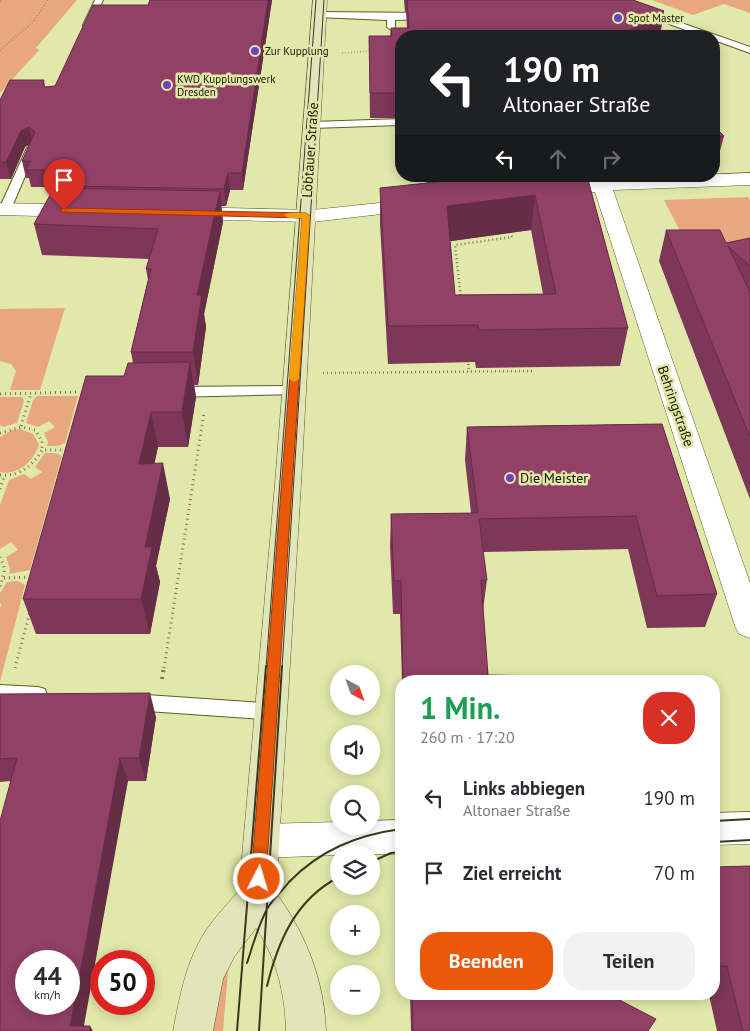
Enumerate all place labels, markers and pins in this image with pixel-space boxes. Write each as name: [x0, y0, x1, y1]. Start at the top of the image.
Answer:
place label: Spot Master: [628, 11, 684, 25]
marker: Spot Master: [612, 12, 624, 24]
place label: Zur Kupplung: [265, 44, 329, 58]
marker: Zur Kupplung: [249, 45, 261, 57]
place label: KWD Kupplungswerk Dresden: [177, 72, 276, 99]
marker: KWD Kupplungswerk Dresden: [161, 79, 173, 91]
pin: [43, 159, 85, 210]
place label: Die Meister: [520, 469, 588, 487]
marker: Die Meister: [504, 472, 516, 484]

